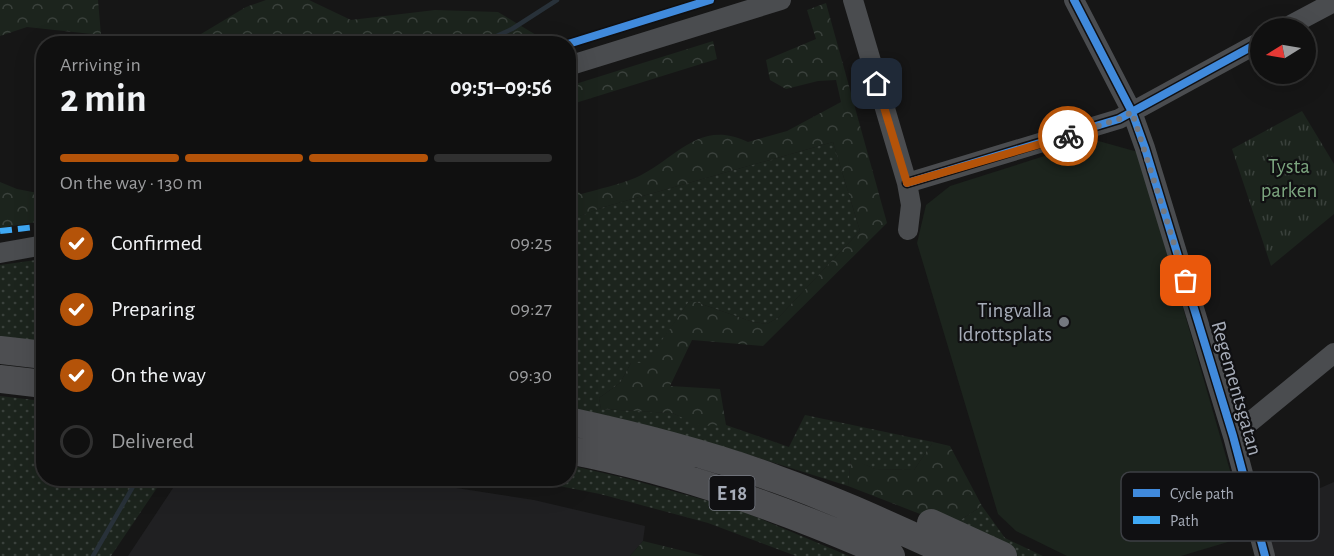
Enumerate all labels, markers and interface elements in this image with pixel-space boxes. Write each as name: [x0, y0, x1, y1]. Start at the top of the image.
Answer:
north arrow: [1250, 18, 1316, 84]
map controls: [1250, 18, 1316, 84]
text: Arriving in: [60, 55, 141, 75]
pin: [851, 58, 902, 109]
icon: home: [860, 67, 893, 100]
text: 09:51–09:56: [450, 76, 552, 98]
text: 2 min: [60, 80, 147, 119]
courier: [1038, 106, 1098, 166]
icon: bike: [1052, 120, 1085, 153]
park label: Tysta parken: [1261, 156, 1317, 201]
text: On the way · 130 m: [60, 173, 202, 193]
icon: check: [60, 227, 93, 260]
text: Confirmed: [111, 232, 202, 254]
text: 09:25: [510, 233, 552, 253]
pin: [1160, 255, 1211, 306]
icon: bag: [1169, 264, 1202, 297]
icon: check: [60, 293, 93, 326]
text: Preparing: [111, 298, 195, 320]
text: 09:27: [510, 299, 552, 319]
place label: Tingvalla Idrottsplats: [958, 300, 1052, 345]
marker: Tingvalla Idrottsplats: [1057, 315, 1071, 329]
street label: Regementsgatan: [1207, 319, 1266, 458]
icon: check: [60, 359, 93, 392]
text: On the way: [111, 364, 206, 386]
text: 09:30: [509, 365, 552, 385]
text: Delivered: [111, 430, 194, 452]
legend: [1121, 472, 1319, 541]
road number: E 18: [710, 476, 754, 510]
text: Cycle path: [1170, 486, 1234, 503]
text: Path: [1170, 513, 1199, 529]

